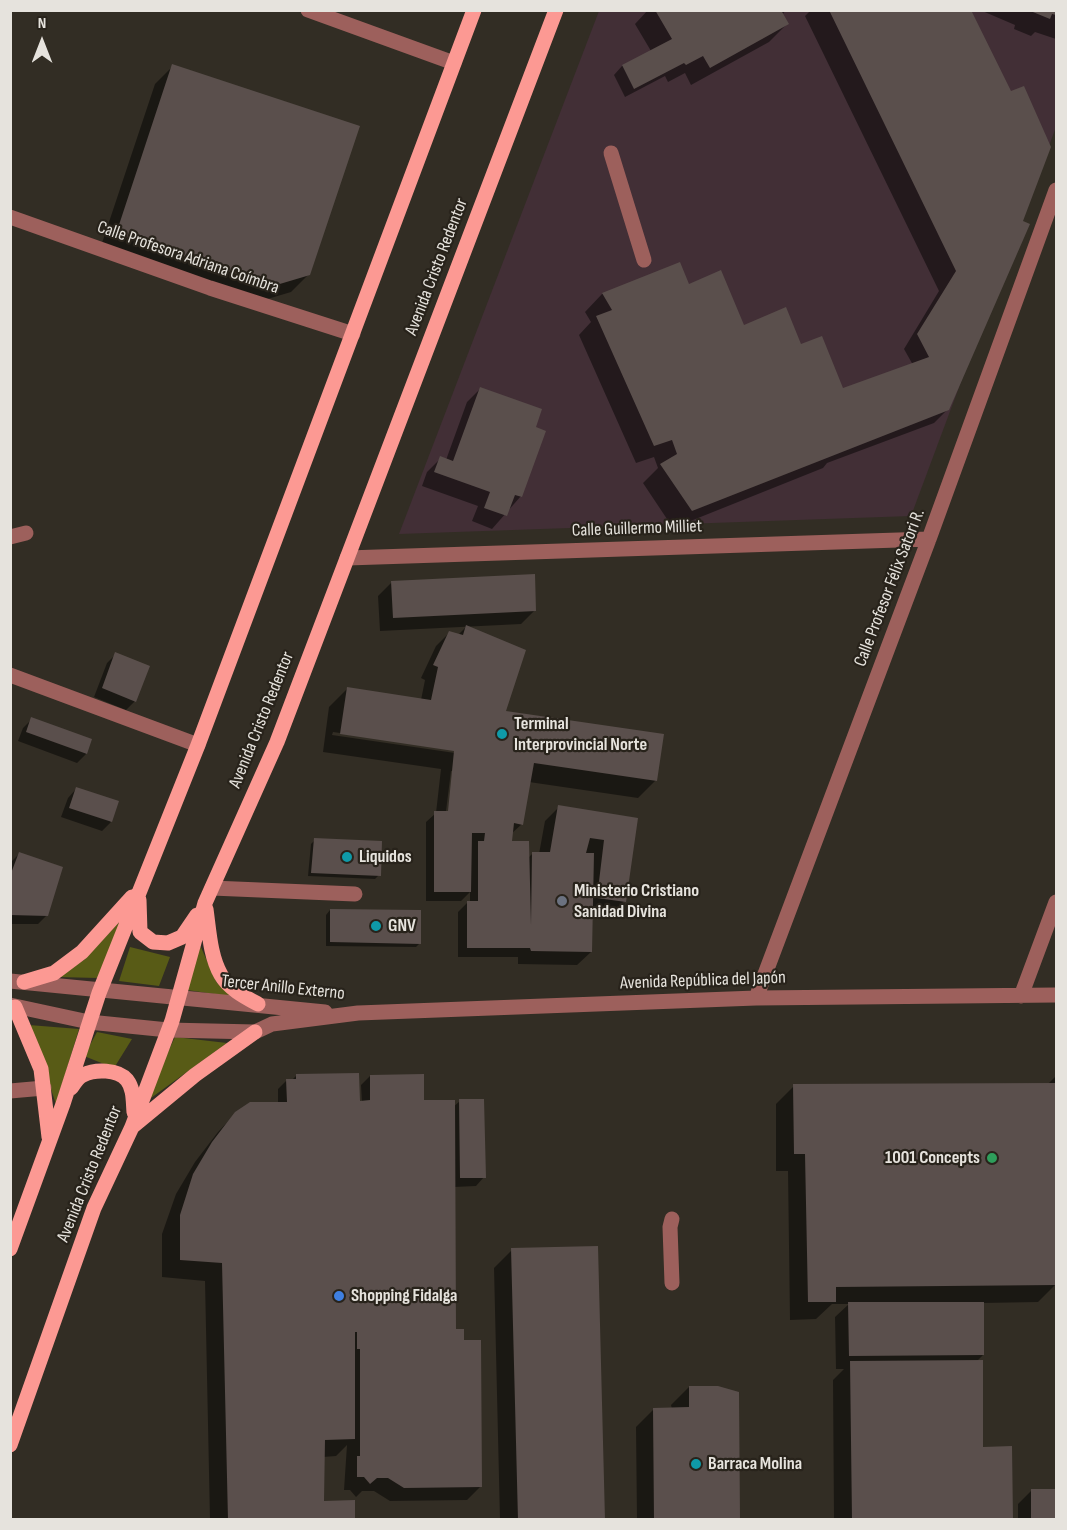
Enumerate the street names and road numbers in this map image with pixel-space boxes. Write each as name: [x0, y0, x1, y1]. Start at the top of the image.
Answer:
street label: Avenida Cristo Redentor: [401, 195, 473, 339]
street label: Calle Profesora Adriana Coímbra: [94, 217, 282, 299]
street label: Calle Profesor Félix Satori R.: [850, 506, 930, 670]
street label: Calle Guillermo Milliet: [572, 516, 702, 542]
street label: Avenida Cristo Redentor: [225, 649, 299, 791]
street label: Avenida República del Japón: [620, 967, 786, 995]
street label: Tercer Anillo Externo: [220, 971, 346, 1005]
street label: Avenida Cristo Redentor: [53, 1103, 127, 1245]

